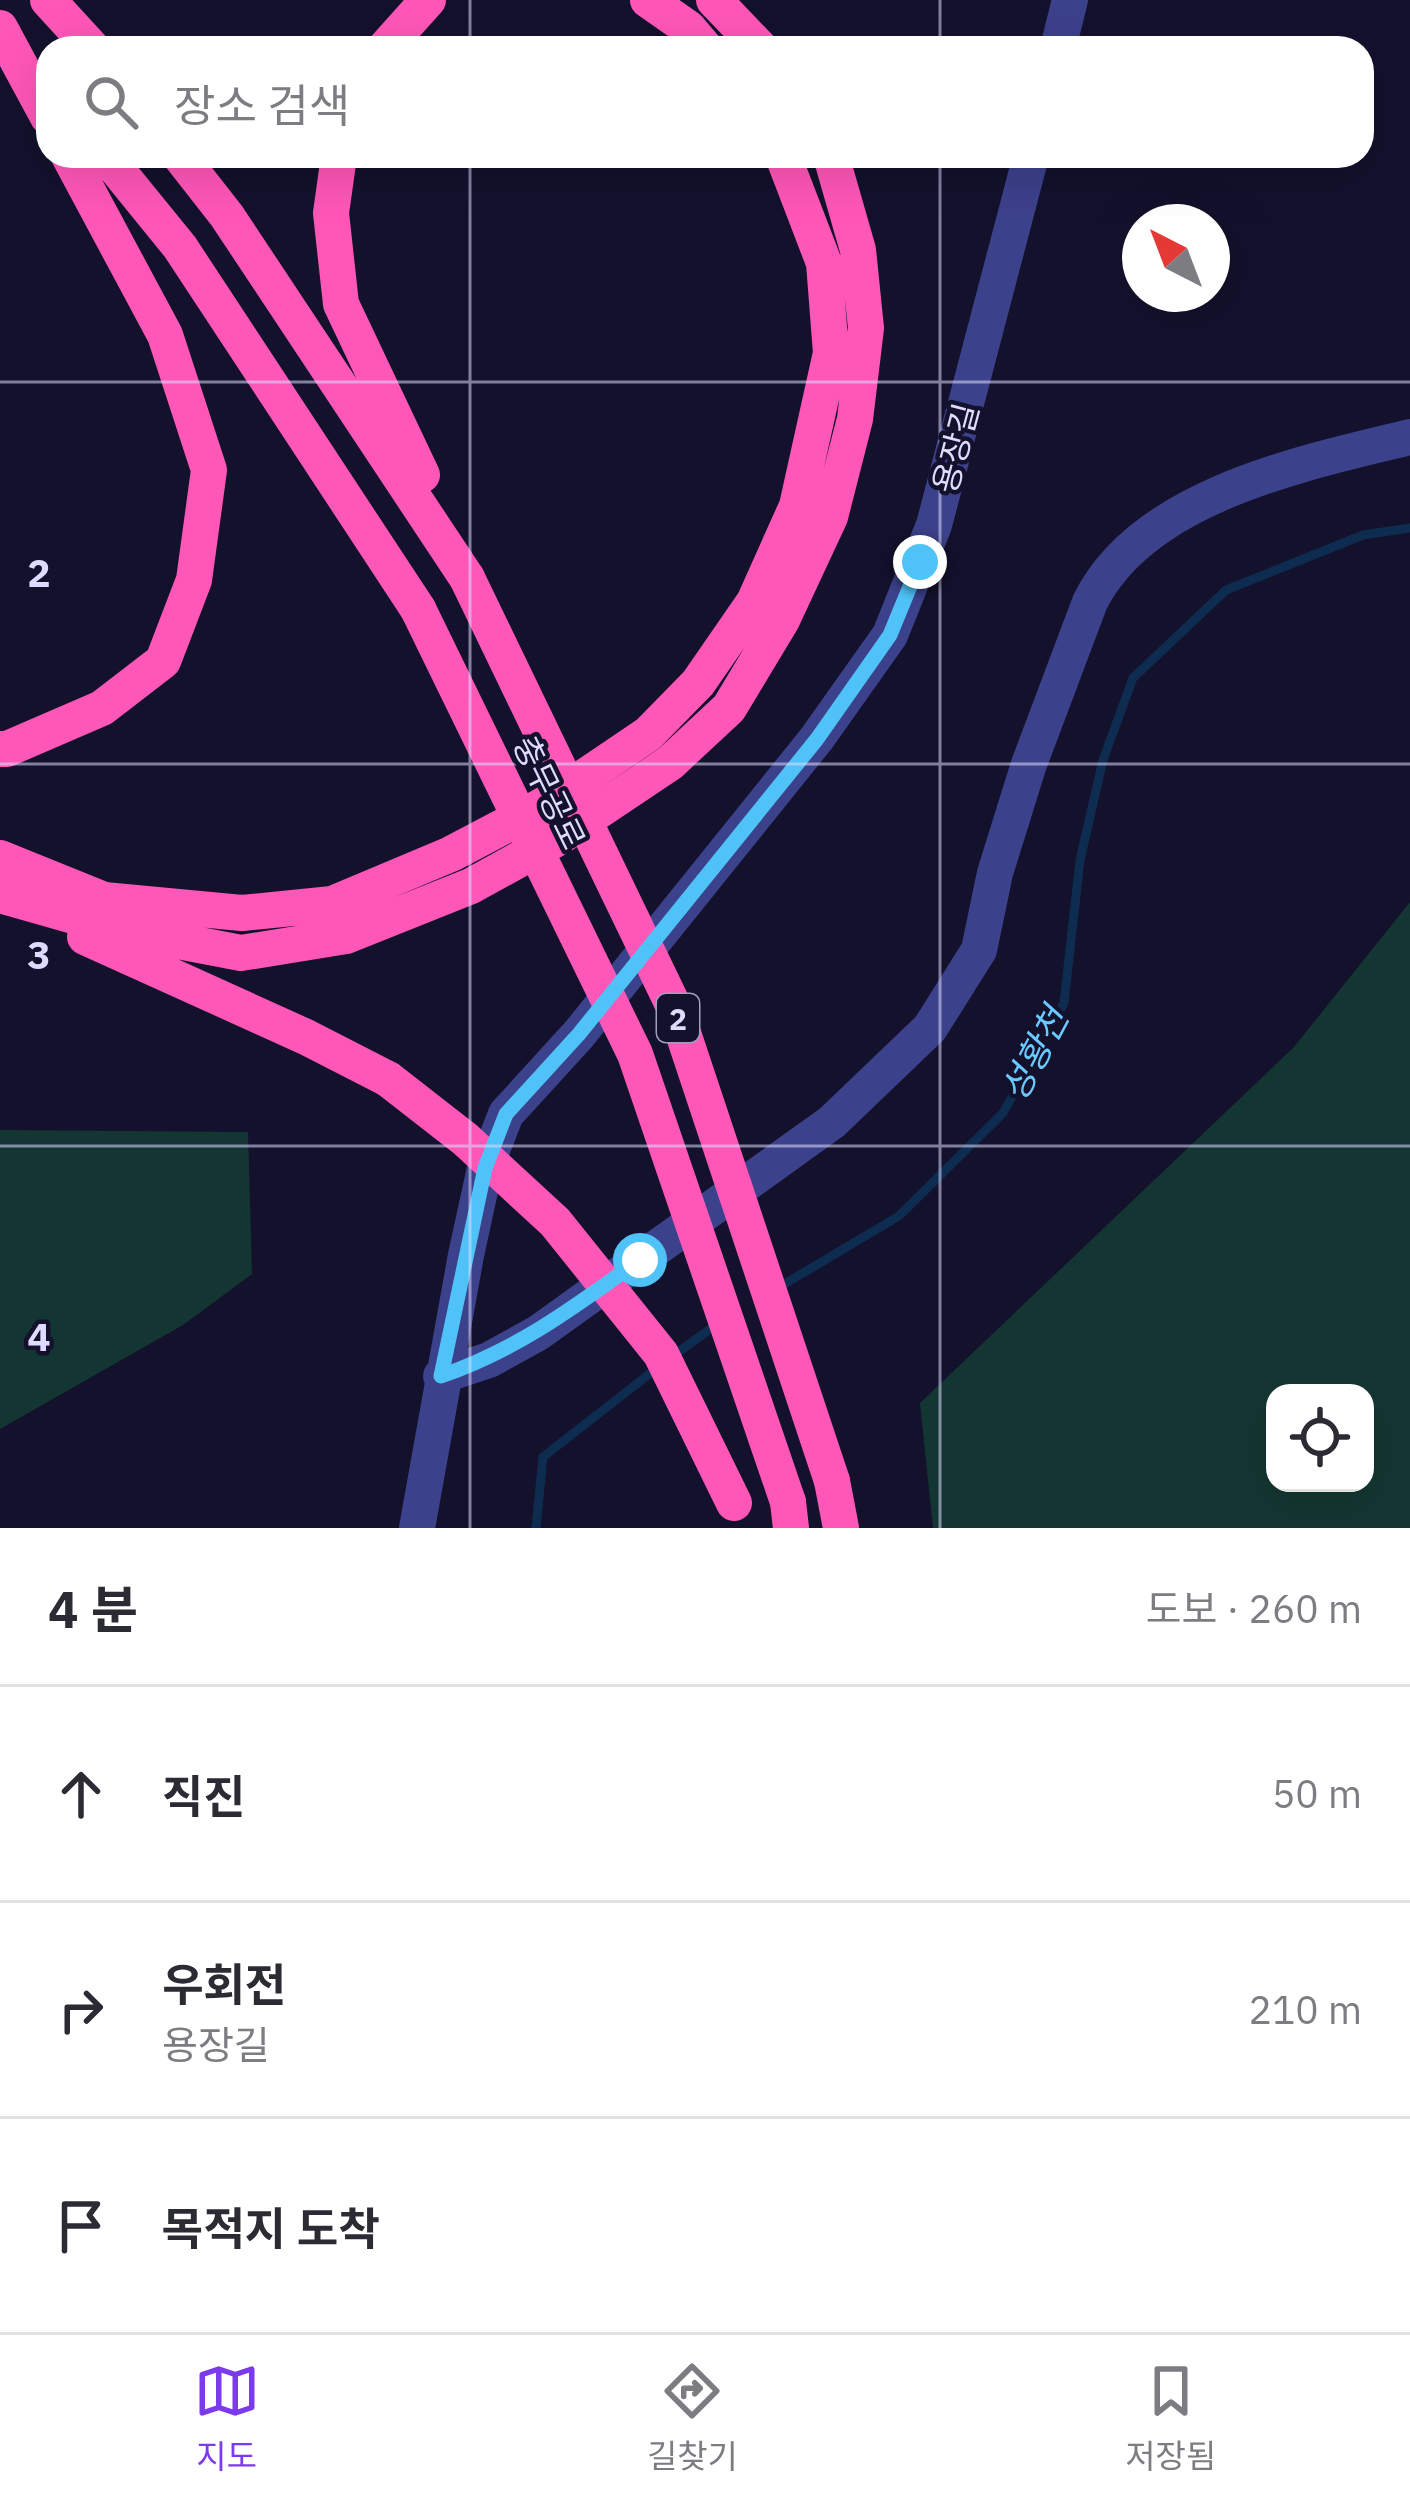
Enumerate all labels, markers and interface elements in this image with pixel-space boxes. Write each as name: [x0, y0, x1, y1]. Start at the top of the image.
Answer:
search box: [36, 36, 1374, 168]
icon: search: [78, 69, 144, 135]
text: 장소 검색: [174, 76, 350, 134]
north arrow: [1122, 204, 1230, 312]
street label: 용장길: [922, 398, 988, 498]
route end: [893, 535, 947, 589]
text: 2: [27, 547, 51, 598]
street label: 충무공로: [504, 728, 596, 856]
text: 3: [27, 929, 51, 980]
road number: 2: [657, 994, 699, 1042]
water label: 성황천: [990, 996, 1080, 1109]
route start: [613, 1233, 667, 1287]
text: 4: [27, 1311, 51, 1362]
map controls: [1266, 1384, 1374, 1492]
button: locate: [1266, 1384, 1374, 1492]
text: 4 분: [48, 1576, 138, 1642]
text: 도보 · 260 m: [1146, 1583, 1362, 1634]
icon: ahead: [48, 1761, 114, 1827]
text: 직진: [162, 1767, 245, 1825]
text: 50 m: [1272, 1768, 1362, 1819]
text: 우회전: [162, 1955, 286, 2013]
icon: right: [48, 1977, 114, 2043]
text: 210 m: [1249, 1984, 1362, 2035]
text: 용장길: [162, 2019, 270, 2070]
icon: arrive: [48, 2193, 114, 2259]
text: 목적지 도착: [162, 2199, 380, 2257]
tab: 지도: [194, 2358, 260, 2478]
tab: 길찾기: [647, 2358, 738, 2478]
tab: 저장됨: [1125, 2358, 1216, 2478]

